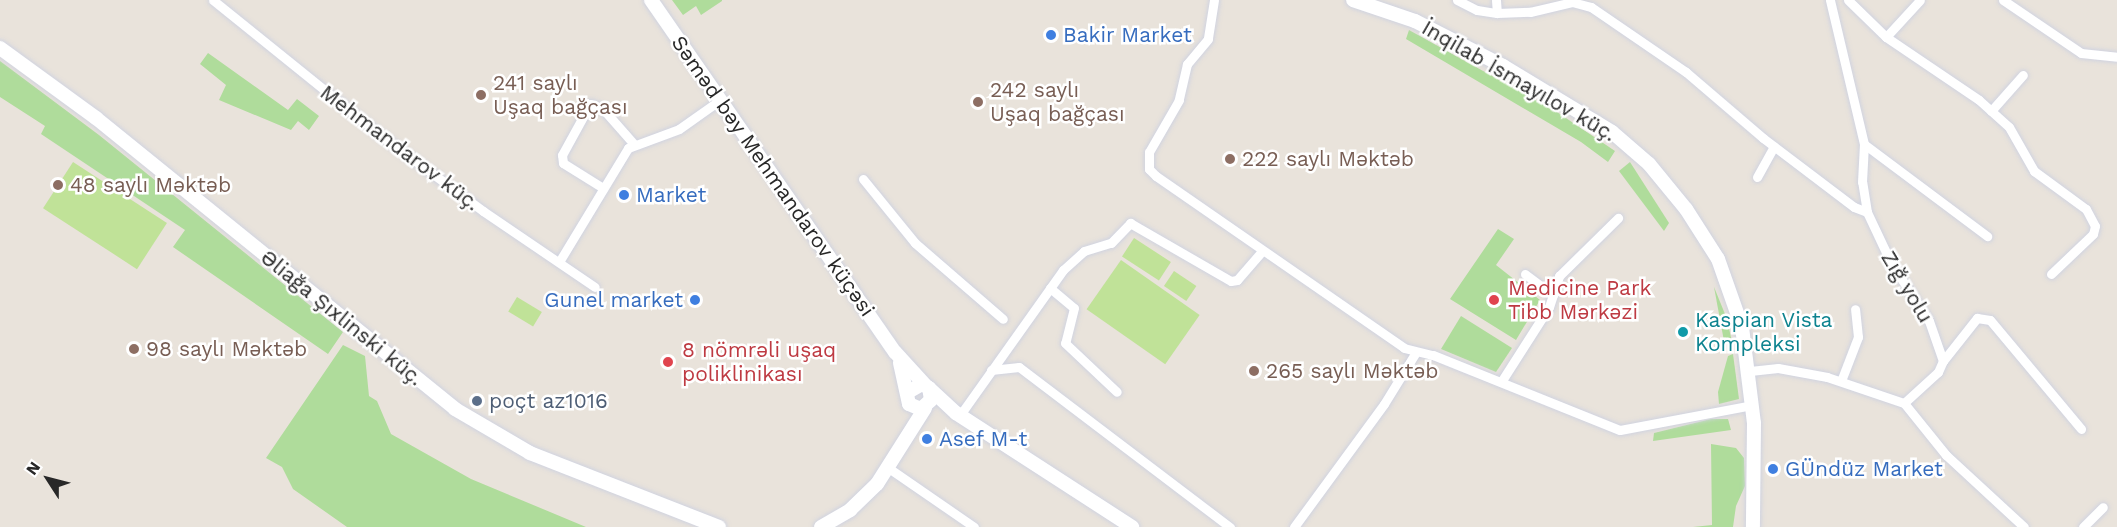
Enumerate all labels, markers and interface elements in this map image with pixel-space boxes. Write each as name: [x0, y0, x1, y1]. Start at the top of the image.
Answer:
street label: İnqilab İsmayılov küç.: [1417, 15, 1621, 147]
place label: Bakir Market: [1063, 22, 1192, 48]
marker: Bakir Market: [1044, 28, 1058, 42]
street label: Səməd bəy Mehmandarov küçəsi: [666, 30, 880, 322]
place label: 241 saylı Uşaq bağçası: [493, 70, 627, 120]
place label: 242 saylı Uşaq bağçası: [990, 77, 1124, 127]
street label: Mehmandarov küç.: [315, 80, 485, 216]
marker: 241 saylı Uşaq bağçası: [474, 88, 488, 102]
marker: 242 saylı Uşaq bağçası: [971, 95, 985, 109]
place label: 222 saylı Məktəb: [1242, 146, 1414, 172]
marker: 222 saylı Məktəb: [1223, 152, 1237, 166]
place label: 48 saylı Məktəb: [70, 172, 231, 198]
marker: 48 saylı Məktəb: [51, 178, 65, 192]
place label: Market: [636, 182, 706, 208]
marker: Market: [617, 188, 631, 202]
street label: Əliağa Şıxlinski küç.: [256, 245, 428, 391]
street label: Zığ yolu: [1876, 246, 1938, 328]
place label: Medicine Park Tibb Mərkəzi: [1508, 275, 1651, 325]
place label: Gunel market: [544, 287, 683, 313]
marker: Medicine Park Tibb Mərkəzi: [1485, 291, 1503, 309]
marker: Gunel market: [688, 293, 702, 307]
place label: Kaspian Vista Kompleksi: [1695, 307, 1833, 357]
marker: Kaspian Vista Kompleksi: [1676, 325, 1690, 339]
place label: 98 saylı Məktəb: [146, 336, 307, 362]
place label: 8 nömrəli uşaq poliklinikası: [682, 337, 836, 387]
marker: 98 saylı Məktəb: [127, 342, 141, 356]
marker: 8 nömrəli uşaq poliklinikası: [659, 353, 677, 371]
place label: 265 saylı Məktəb: [1266, 358, 1439, 384]
marker: 265 saylı Məktəb: [1247, 364, 1261, 378]
place label: poçt az1016: [489, 388, 608, 414]
marker: poçt az1016: [470, 394, 484, 408]
place label: Asef M-t: [939, 426, 1028, 452]
marker: Asef M-t: [920, 432, 934, 446]
north arrow: [18, 449, 78, 509]
place label: GÜndüz Market: [1785, 456, 1943, 482]
text: N: [22, 458, 44, 479]
marker: GÜndüz Market: [1766, 462, 1780, 476]

